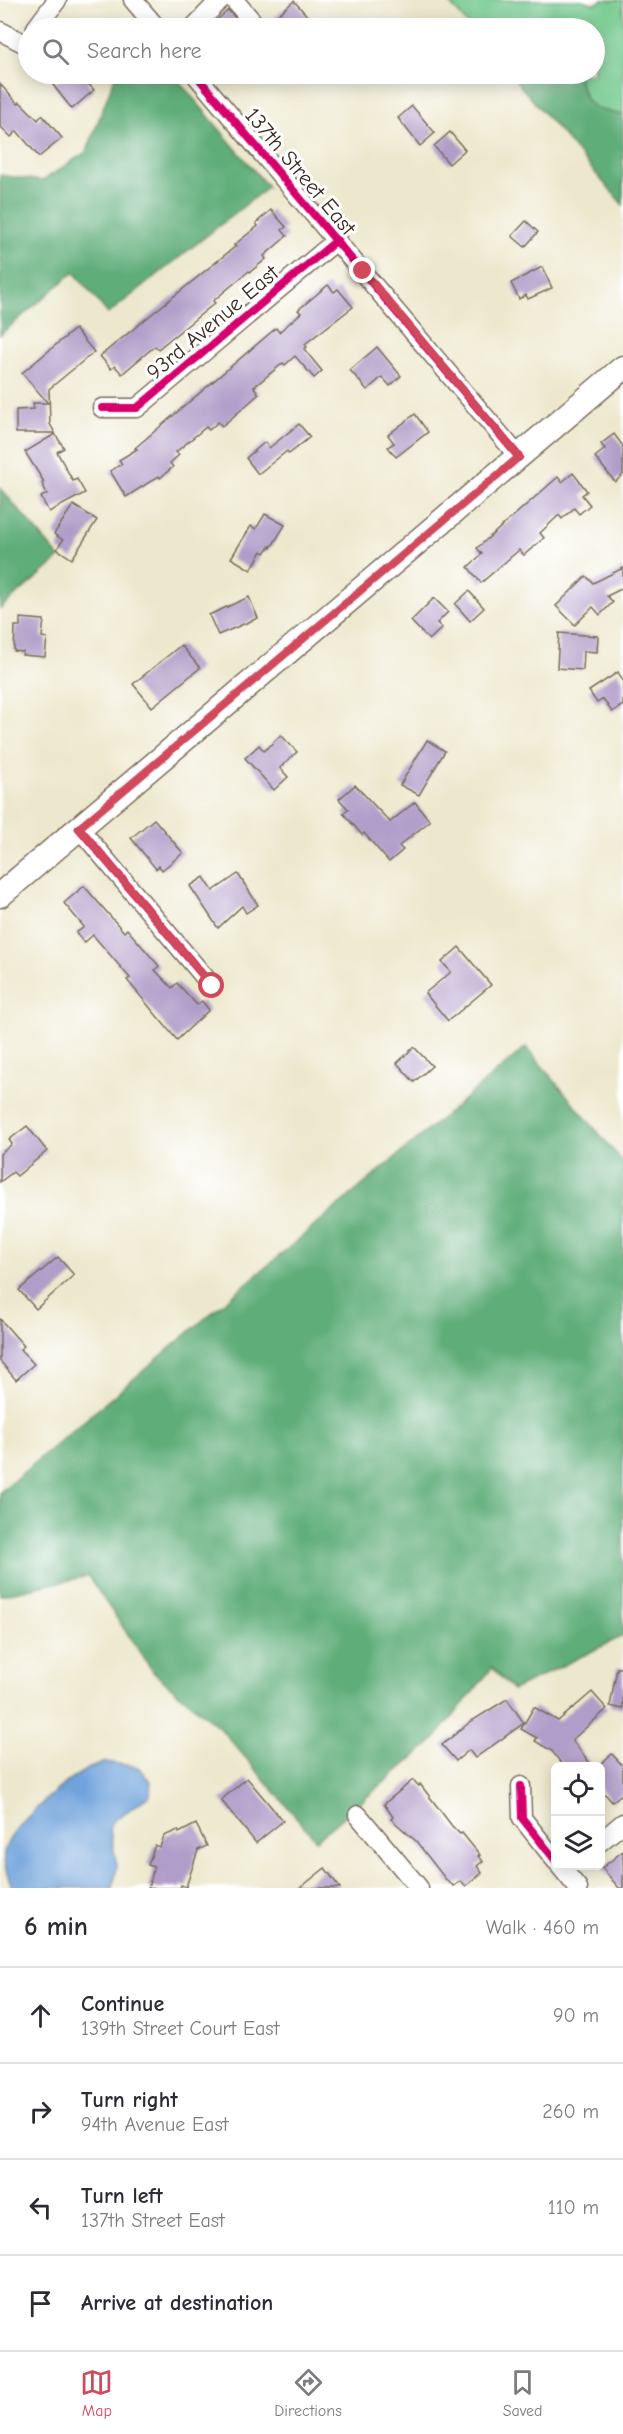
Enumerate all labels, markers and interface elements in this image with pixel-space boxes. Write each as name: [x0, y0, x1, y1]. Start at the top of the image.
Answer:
search box: [18, 18, 605, 84]
icon: search: [39, 35, 72, 68]
text: Search here: [87, 38, 202, 64]
street label: 137th Street East: [239, 103, 361, 241]
route end: [349, 257, 375, 283]
street label: 93rd Avenue East: [141, 260, 284, 386]
route start: [198, 972, 224, 998]
map controls: [551, 1762, 605, 1870]
button: locate: [551, 1762, 605, 1816]
button: layers: [551, 1816, 605, 1870]
text: 6 min: [24, 1912, 88, 1942]
text: Walk · 460 m: [486, 1916, 599, 1939]
text: Continue: [81, 1991, 164, 2017]
icon: ahead: [24, 1999, 57, 2032]
text: 90 m: [553, 2004, 599, 2027]
text: 139th Street Court East: [81, 2017, 279, 2040]
text: Turn right: [81, 2087, 178, 2113]
icon: right: [24, 2095, 57, 2128]
text: 260 m: [542, 2100, 599, 2123]
text: 94th Avenue East: [81, 2113, 228, 2136]
text: Turn left: [81, 2183, 163, 2209]
icon: left: [24, 2191, 57, 2224]
text: 110 m: [548, 2196, 599, 2219]
text: 137th Street East: [81, 2209, 225, 2232]
icon: arrive: [24, 2287, 57, 2320]
text: Arrive at destination: [81, 2290, 273, 2316]
tab: Map: [80, 2366, 113, 2420]
tab: Directions: [274, 2366, 342, 2420]
tab: Saved: [503, 2366, 543, 2420]

